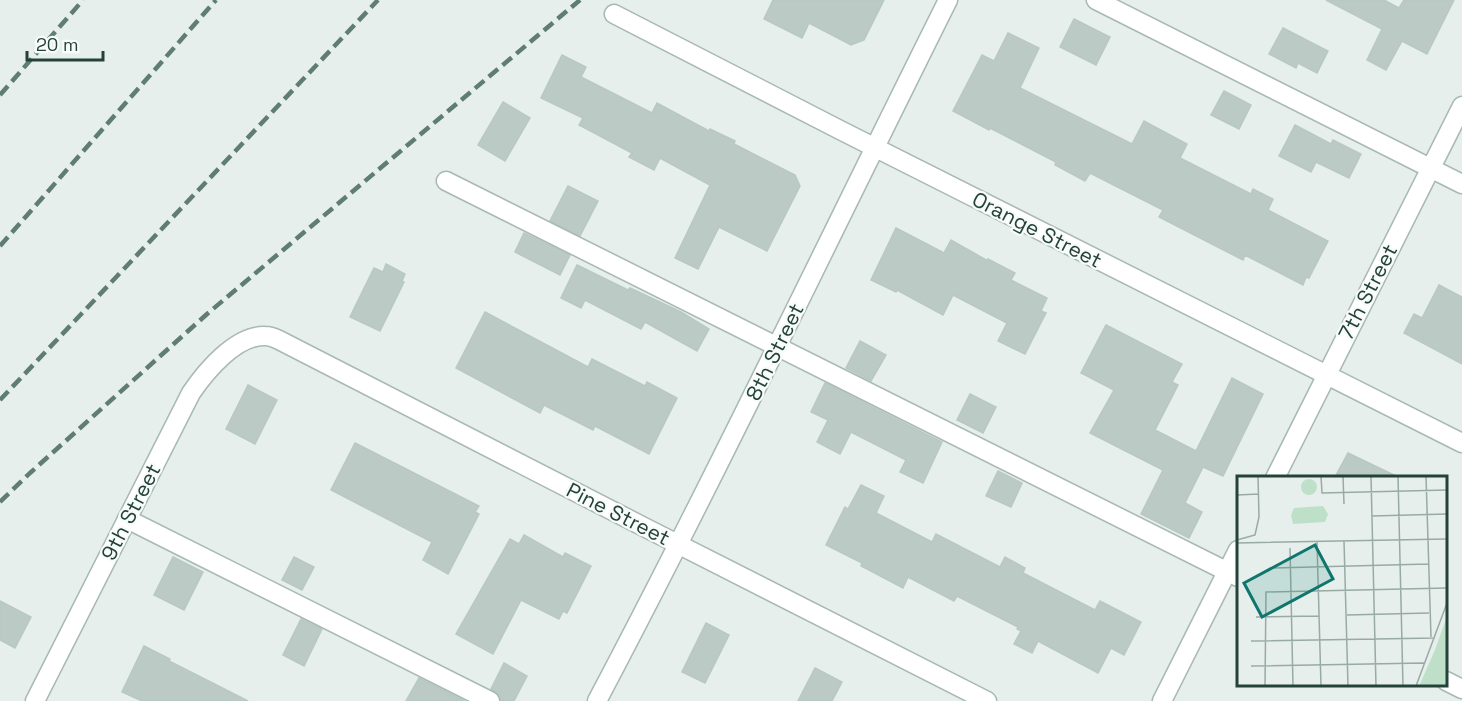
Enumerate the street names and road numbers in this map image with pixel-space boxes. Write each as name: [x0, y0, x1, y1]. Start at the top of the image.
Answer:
street label: Orange Street: [968, 185, 1107, 274]
street label: 7th Street: [1332, 239, 1403, 344]
street label: 8th Street: [739, 299, 810, 405]
street label: 9th Street: [95, 459, 166, 565]
street label: Pine Street: [562, 476, 675, 551]

